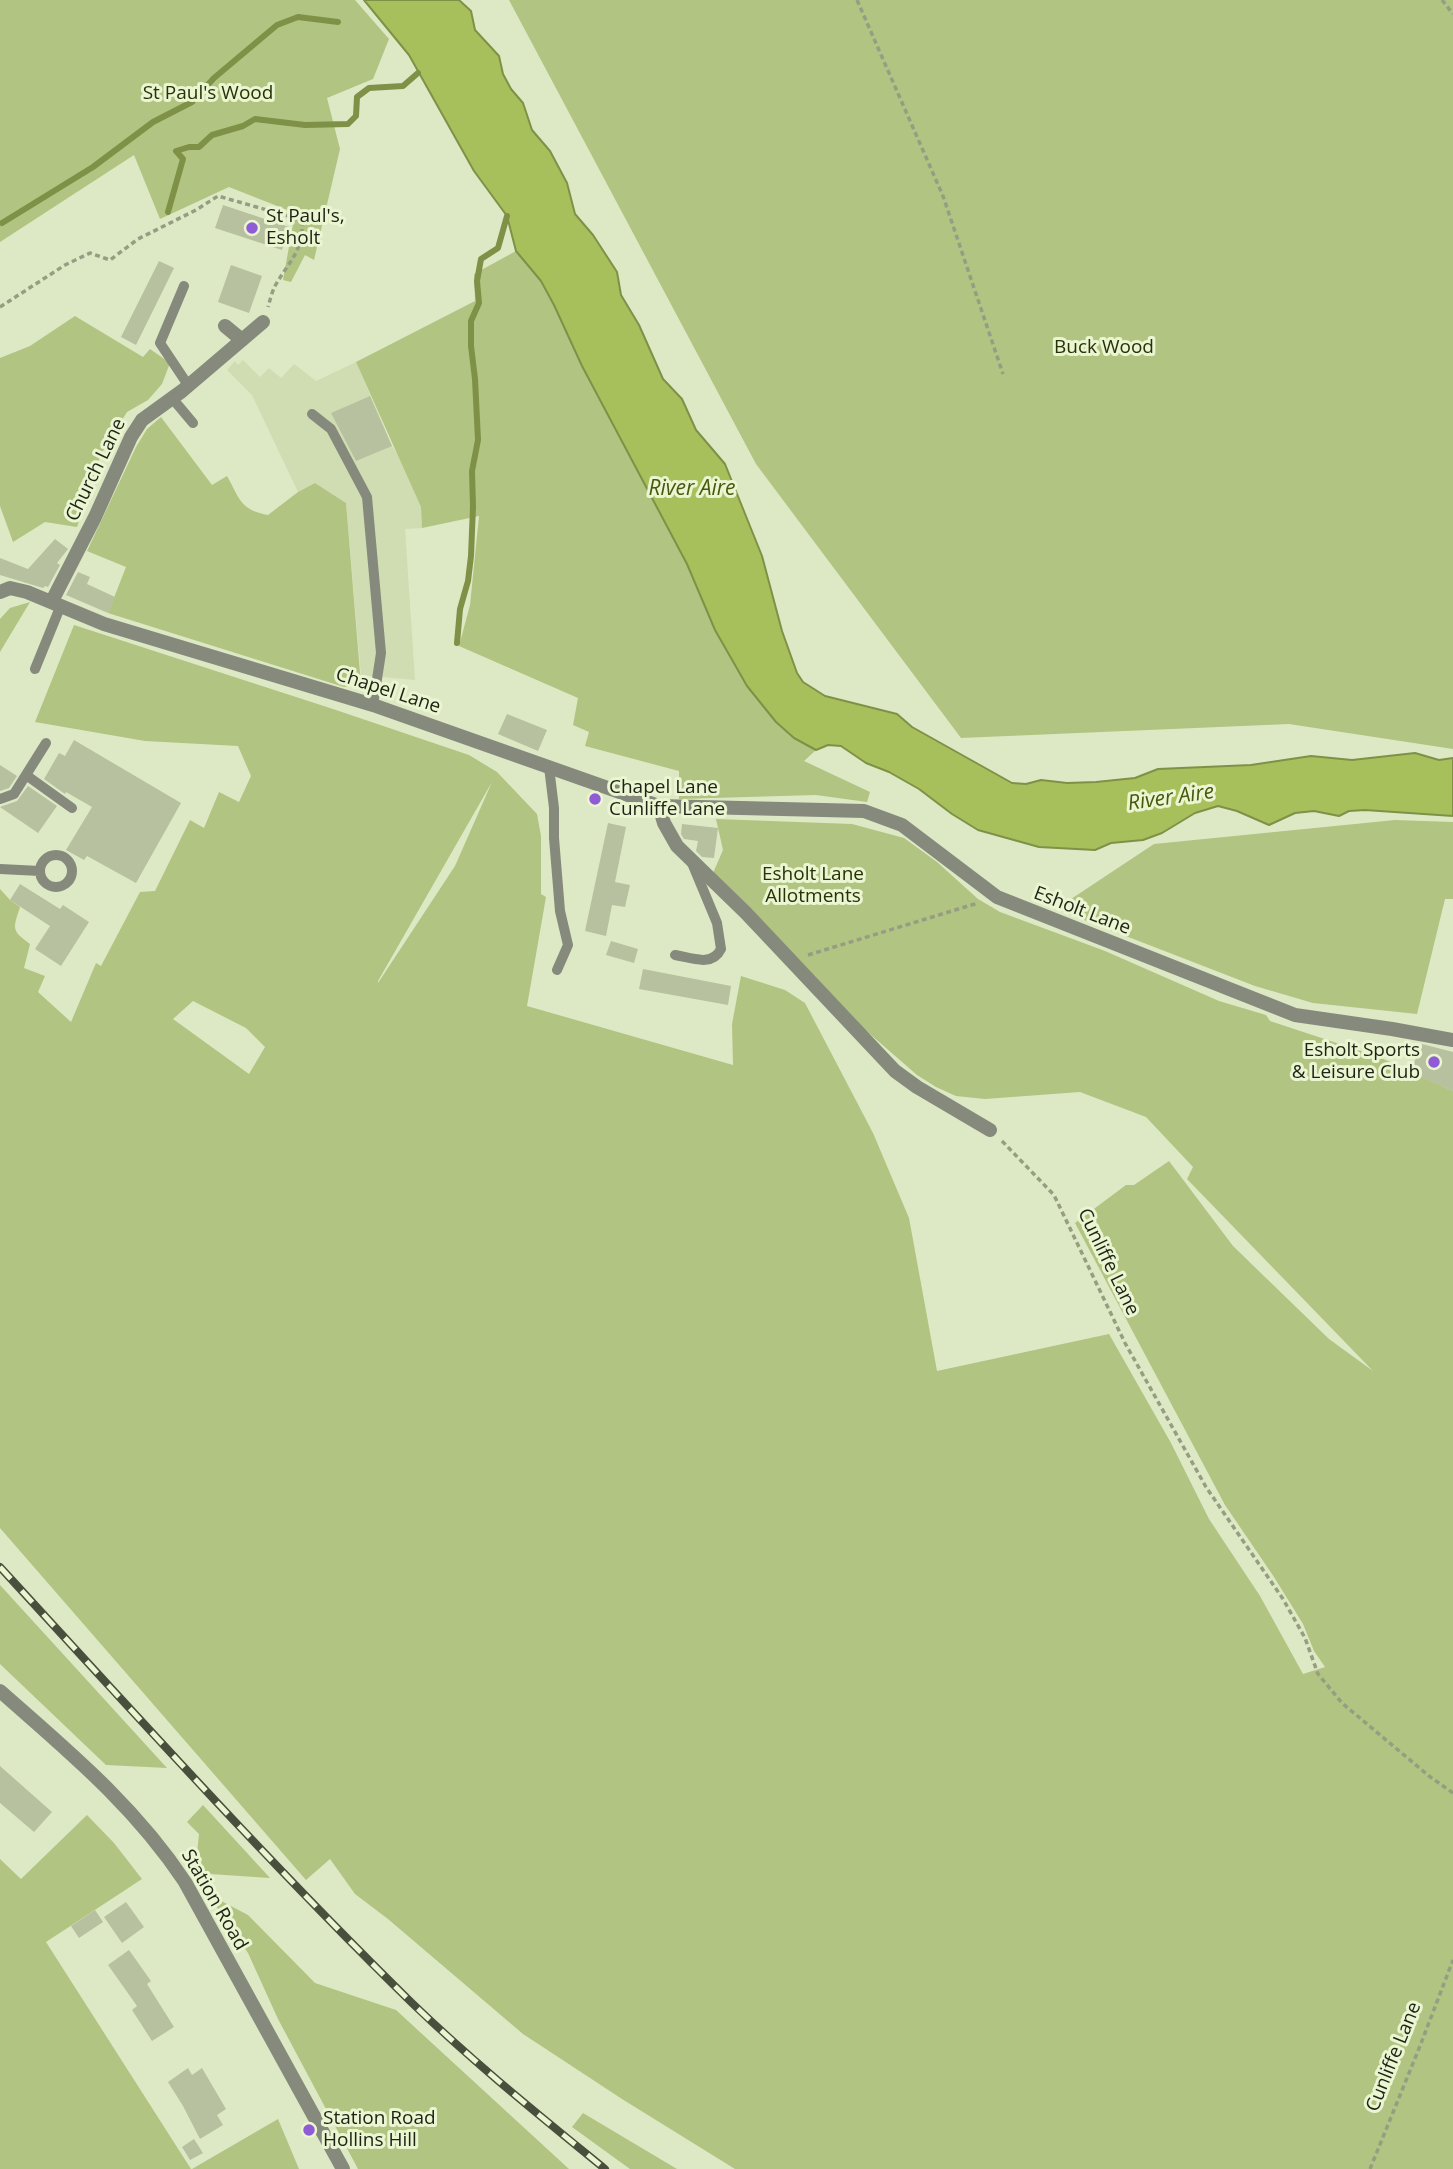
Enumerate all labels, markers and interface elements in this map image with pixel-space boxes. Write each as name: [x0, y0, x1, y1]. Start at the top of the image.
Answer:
park label: St Paul's Wood: [143, 83, 273, 105]
place label: St Paul's, Esholt: [266, 206, 345, 250]
marker: St Paul's, Esholt: [244, 220, 260, 236]
park label: Buck Wood: [1054, 337, 1154, 359]
street label: Church Lane: [61, 415, 131, 525]
water label: River Aire: [648, 476, 736, 502]
street label: Chapel Lane: [333, 663, 443, 719]
place label: Chapel Lane Cunliffe Lane: [609, 777, 725, 821]
water label: River Aire: [1126, 779, 1216, 817]
marker: Chapel Lane Cunliffe Lane: [587, 791, 603, 807]
park label: Esholt Lane Allotments: [762, 864, 864, 908]
street label: Esholt Lane: [1030, 882, 1134, 940]
place label: Esholt Sports & Leisure Club: [1292, 1040, 1420, 1084]
marker: Esholt Sports & Leisure Club: [1426, 1054, 1442, 1070]
street label: Cunliffe Lane: [1072, 1205, 1144, 1319]
street label: Station Road: [176, 1846, 252, 1954]
street label: Cunliffe Lane: [1362, 1999, 1426, 2115]
place label: Station Road Hollins Hill: [323, 2108, 436, 2152]
marker: Station Road Hollins Hill: [301, 2122, 317, 2138]

